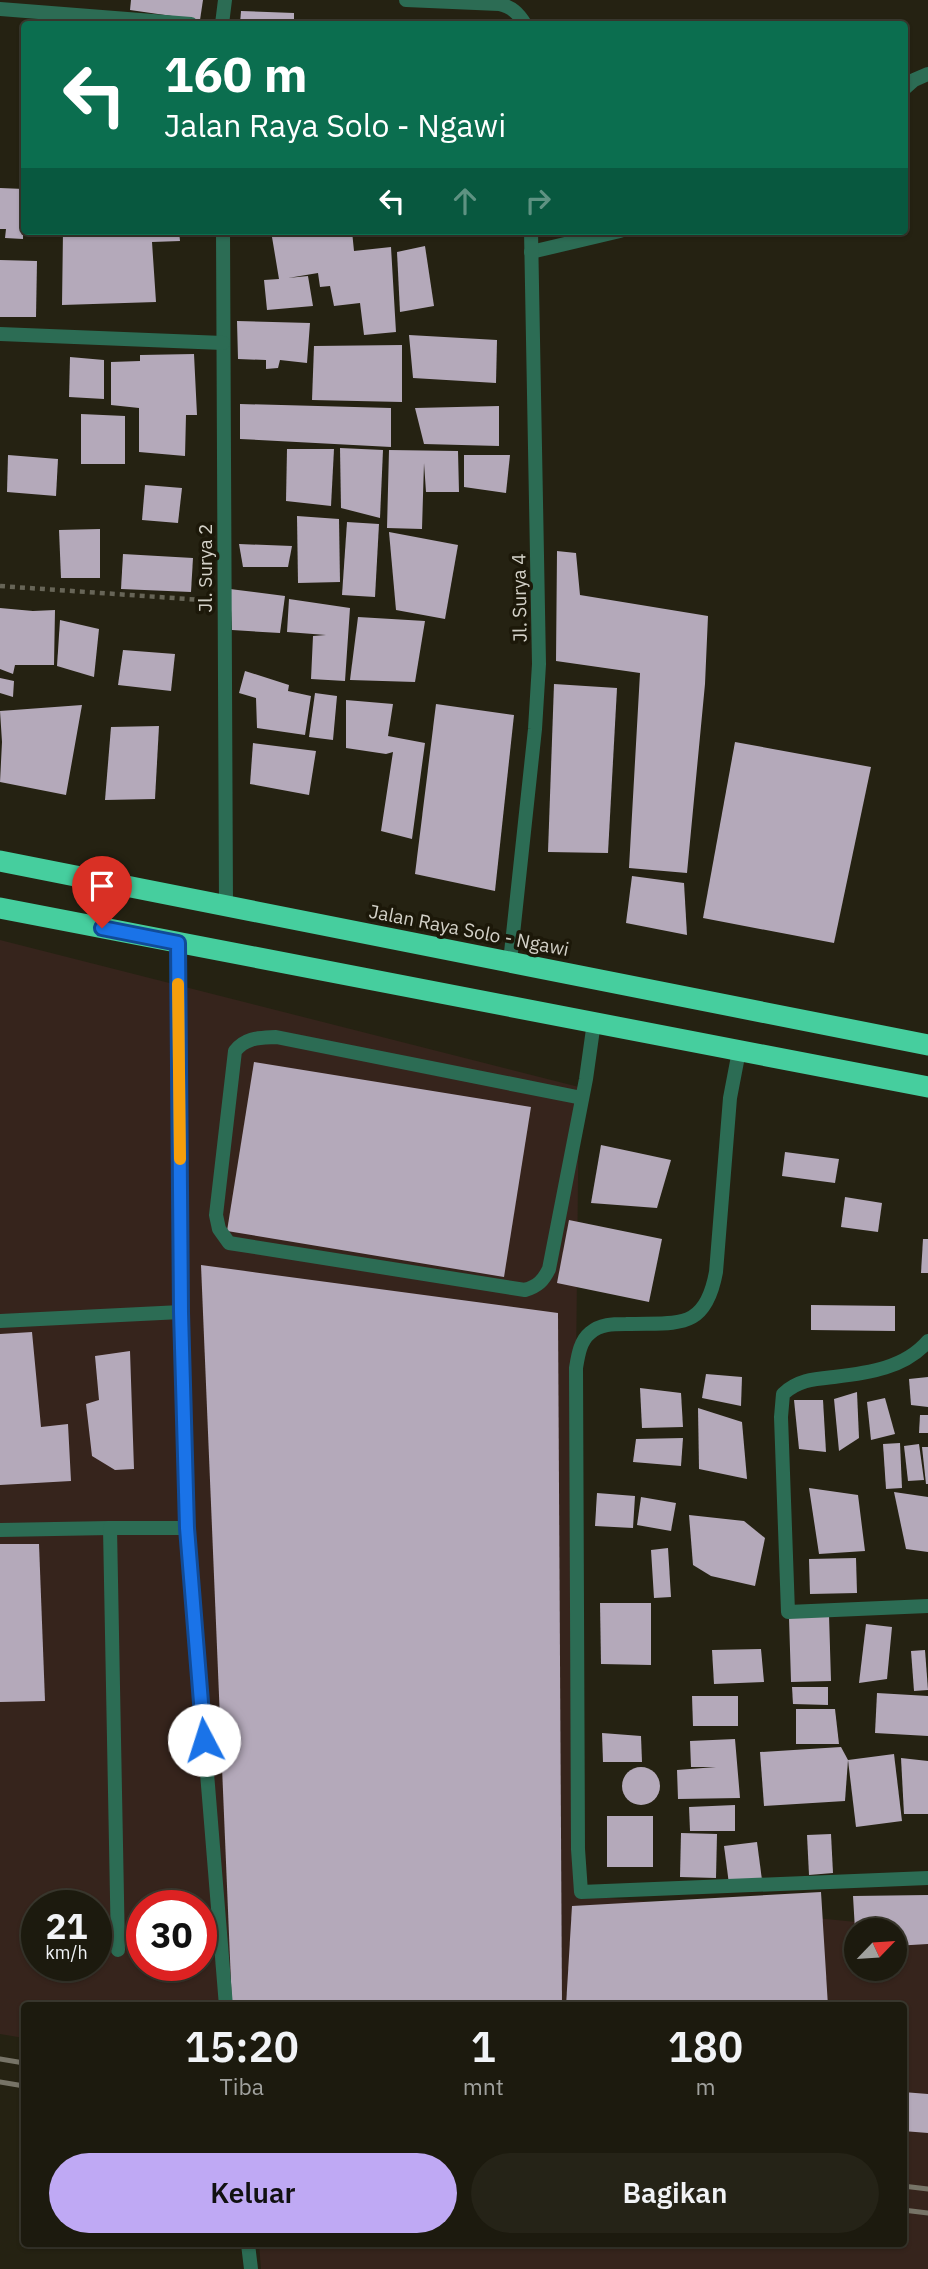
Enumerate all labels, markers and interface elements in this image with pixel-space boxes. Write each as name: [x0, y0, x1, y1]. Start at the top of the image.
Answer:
text: 160 m: [164, 42, 308, 105]
icon: left: [49, 49, 140, 140]
text: Jalan Raya Solo - Ngawi: [164, 104, 506, 146]
icon: left: [373, 182, 411, 220]
icon: ahead: [446, 182, 484, 220]
icon: right: [519, 182, 557, 220]
street label: Jl. Surya 2: [193, 524, 217, 612]
street label: Jl. Surya 4: [506, 553, 532, 643]
pin: [72, 856, 132, 928]
icon: arrive: [83, 867, 121, 905]
street label: Jalan Raya Solo - Ngawi: [367, 899, 571, 961]
position arrow: [167, 1703, 241, 1777]
speed limit sign: 30: [126, 1890, 217, 1981]
text: 21: [45, 1903, 88, 1949]
north arrow: [844, 1918, 906, 1981]
map controls: [844, 1918, 907, 1981]
text: km/h: [45, 1941, 88, 1964]
text: 15:20: [185, 2019, 299, 2074]
text: 1: [471, 2019, 496, 2074]
text: 180: [668, 2019, 743, 2074]
text: Tiba: [220, 2071, 264, 2101]
text: mnt: [463, 2071, 504, 2101]
text: m: [695, 2071, 715, 2101]
button: Keluar: [49, 2153, 457, 2233]
button: Bagikan: [471, 2153, 879, 2233]

